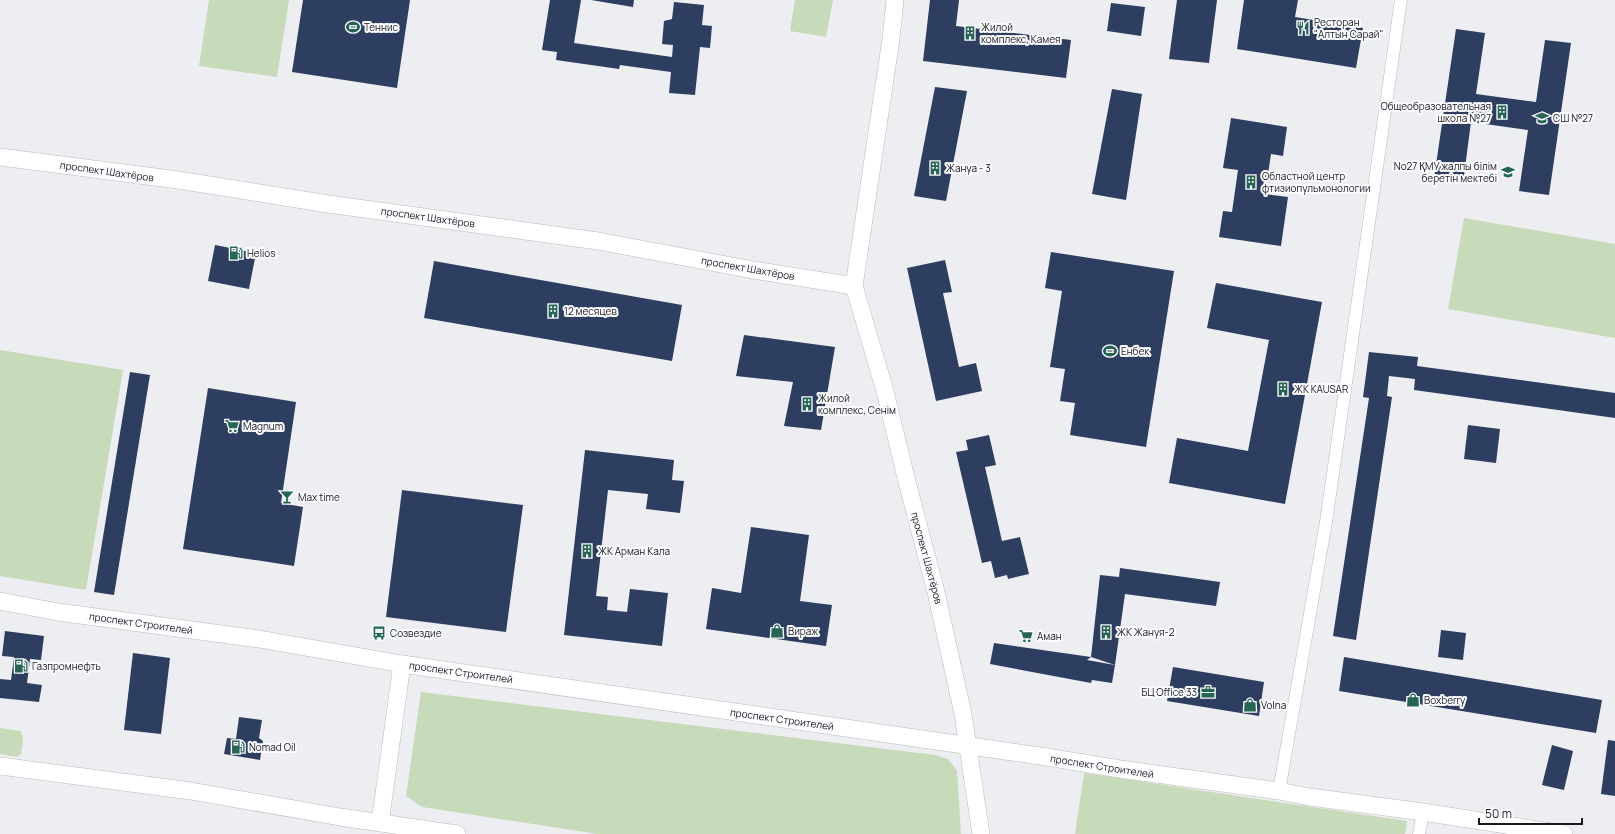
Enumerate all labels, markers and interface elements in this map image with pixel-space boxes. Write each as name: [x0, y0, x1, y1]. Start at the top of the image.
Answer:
place label: Ресторан "Алтын Сарай": [1314, 15, 1383, 41]
sports icon: Теннис: [345, 19, 361, 35]
place label: Теннис: [364, 20, 399, 34]
place label: Жилой комплекс, Камея: [981, 20, 1061, 46]
restaurant icon: Ресторан "Алтын Сарай": [1295, 20, 1311, 36]
building icon: Жилой комплекс, Камея: [962, 25, 978, 41]
place label: Общеобразовательная школа №27: [1380, 99, 1491, 125]
building icon: Общеобразовательная школа №27: [1494, 104, 1510, 120]
school or university icon: СШ №27: [1534, 110, 1550, 126]
place label: СШ №27: [1553, 111, 1593, 125]
street label: проспект Шахтёров: [59, 157, 155, 185]
place label: No27 ҚМУ жалпы білім беретін мектебі: [1394, 159, 1497, 185]
building icon: Жануа - 3: [927, 160, 943, 176]
place label: Жануа - 3: [946, 161, 991, 175]
school or university icon: No27 ҚМУ жалпы білім беретін мектебі: [1500, 164, 1516, 180]
place label: Областной центр фтизиопульмонологии: [1262, 169, 1371, 195]
building icon: Областной центр фтизиопульмонологии: [1243, 174, 1259, 190]
street label: проспект Шахтёров: [380, 203, 476, 231]
fuel station icon: Helios: [228, 245, 244, 261]
place label: Helios: [247, 246, 275, 260]
street label: проспект Шахтёров: [700, 253, 796, 283]
building icon: 12 месяцев: [545, 303, 561, 319]
place label: 12 месяцев: [564, 304, 617, 318]
sports icon: Енбек: [1102, 343, 1118, 359]
place label: Енбек: [1121, 344, 1150, 358]
building icon: ЖК KAUSAR: [1275, 381, 1291, 397]
place label: ЖК KAUSAR: [1294, 382, 1348, 396]
place label: Жилой комплекс, Сенiм: [818, 391, 896, 417]
building icon: Жилой комплекс, Сенiм: [799, 396, 815, 412]
supermarket icon: Magnum: [224, 418, 240, 434]
place label: Magnum: [243, 419, 283, 433]
bar icon: Max time: [279, 489, 295, 505]
place label: Max time: [298, 490, 340, 504]
street label: проспект Шахтёров: [908, 510, 946, 606]
building icon: ЖК Арман Кала: [579, 543, 595, 559]
place label: ЖК Арман Кала: [598, 544, 670, 558]
street label: проспект Строителей: [88, 609, 194, 637]
shop icon: Вираж: [769, 623, 785, 639]
place label: Вираж: [788, 624, 818, 638]
building icon: ЖК Жануя-2: [1098, 624, 1114, 640]
bus stop icon: Созвездие: [371, 625, 387, 641]
place label: ЖК Жануя-2: [1117, 625, 1175, 639]
place label: Созвездие: [390, 626, 442, 640]
supermarket icon: Аман: [1018, 628, 1034, 644]
place label: Аман: [1037, 629, 1062, 643]
fuel station icon: Газпромнефть: [13, 658, 29, 674]
street label: проспект Строителей: [408, 658, 514, 686]
place label: Газпромнефть: [32, 659, 101, 673]
office icon: БЦ Office 33: [1200, 684, 1216, 700]
place label: БЦ Office 33: [1141, 685, 1197, 699]
shop icon: Boxberry: [1405, 692, 1421, 708]
place label: Boxberry: [1424, 693, 1466, 707]
shop icon: Volna: [1242, 697, 1258, 713]
place label: Volna: [1261, 698, 1286, 712]
street label: проспект Строителей: [729, 705, 835, 733]
fuel station icon: Nomad Oil: [230, 739, 246, 755]
place label: Nomad Oil: [249, 740, 296, 754]
street label: проспект Строителей: [1049, 751, 1155, 781]
scale bar: [1479, 800, 1582, 826]
text: 50 m: [1485, 805, 1512, 822]

